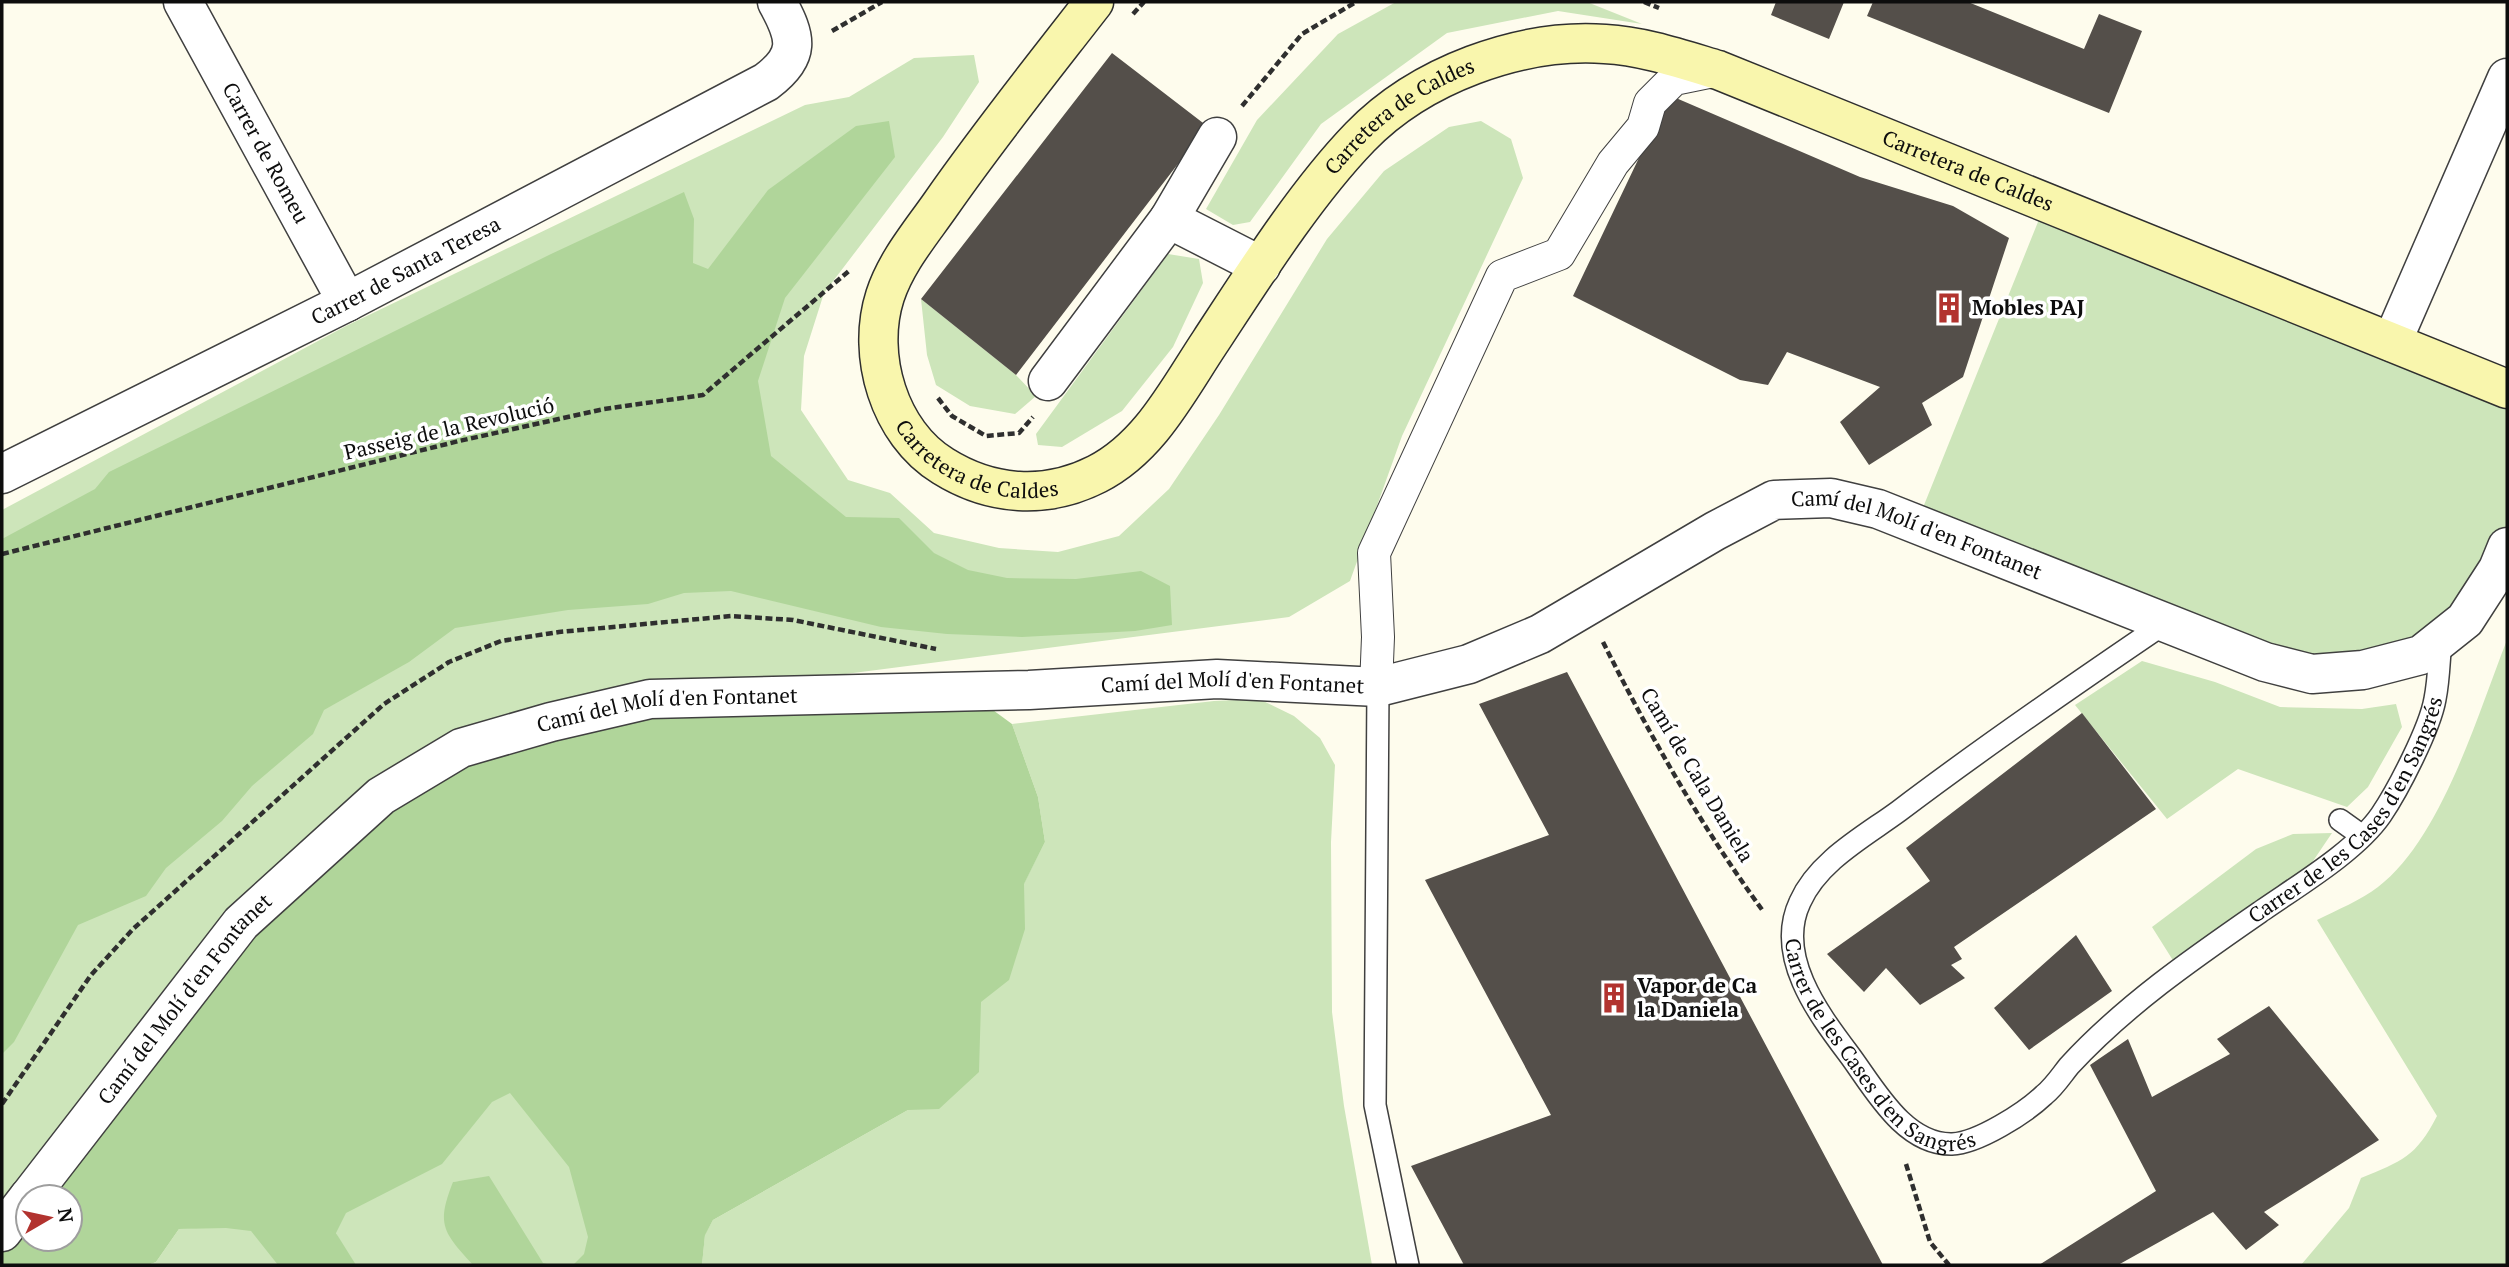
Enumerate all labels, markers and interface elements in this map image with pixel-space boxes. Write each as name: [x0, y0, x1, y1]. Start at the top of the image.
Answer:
street label: Carretera de Caldes: [1318, 51, 1478, 180]
street label: Carrer de Romeu: [216, 77, 316, 228]
street label: Carretera de Caldes: [1878, 123, 2058, 217]
street label: Carrer de Santa Teresa: [306, 209, 505, 331]
building icon: Mobles PAJ: [1932, 291, 1966, 325]
place label: Mobles PAJ: [1972, 293, 2085, 321]
street label: Passeig de la Revolució: [341, 390, 557, 466]
street label: Carretera de Caldes: [890, 414, 1061, 504]
street label: Camí del Molí d'en Fontanet: [1790, 483, 2047, 586]
street label: Camí del Molí d'en Fontanet: [1100, 664, 1365, 699]
street label: Camí del Molí d'en Fontanet: [533, 680, 798, 738]
street label: Camí de Cala Daniela: [1635, 682, 1761, 867]
street label: Carrer de les Cases d'en Sangrés: [2242, 694, 2448, 929]
street label: Camí del Molí d'en Fontanet: [91, 887, 278, 1110]
street label: Carrer de les Cases d'en Sangrés: [1779, 937, 1979, 1157]
place label: Vapor de Ca la Daniela: [1637, 971, 1757, 1023]
building icon: Vapor de Ca la Daniela: [1597, 981, 1631, 1015]
north arrow: [14, 1183, 84, 1253]
text: N: [53, 1206, 80, 1225]

